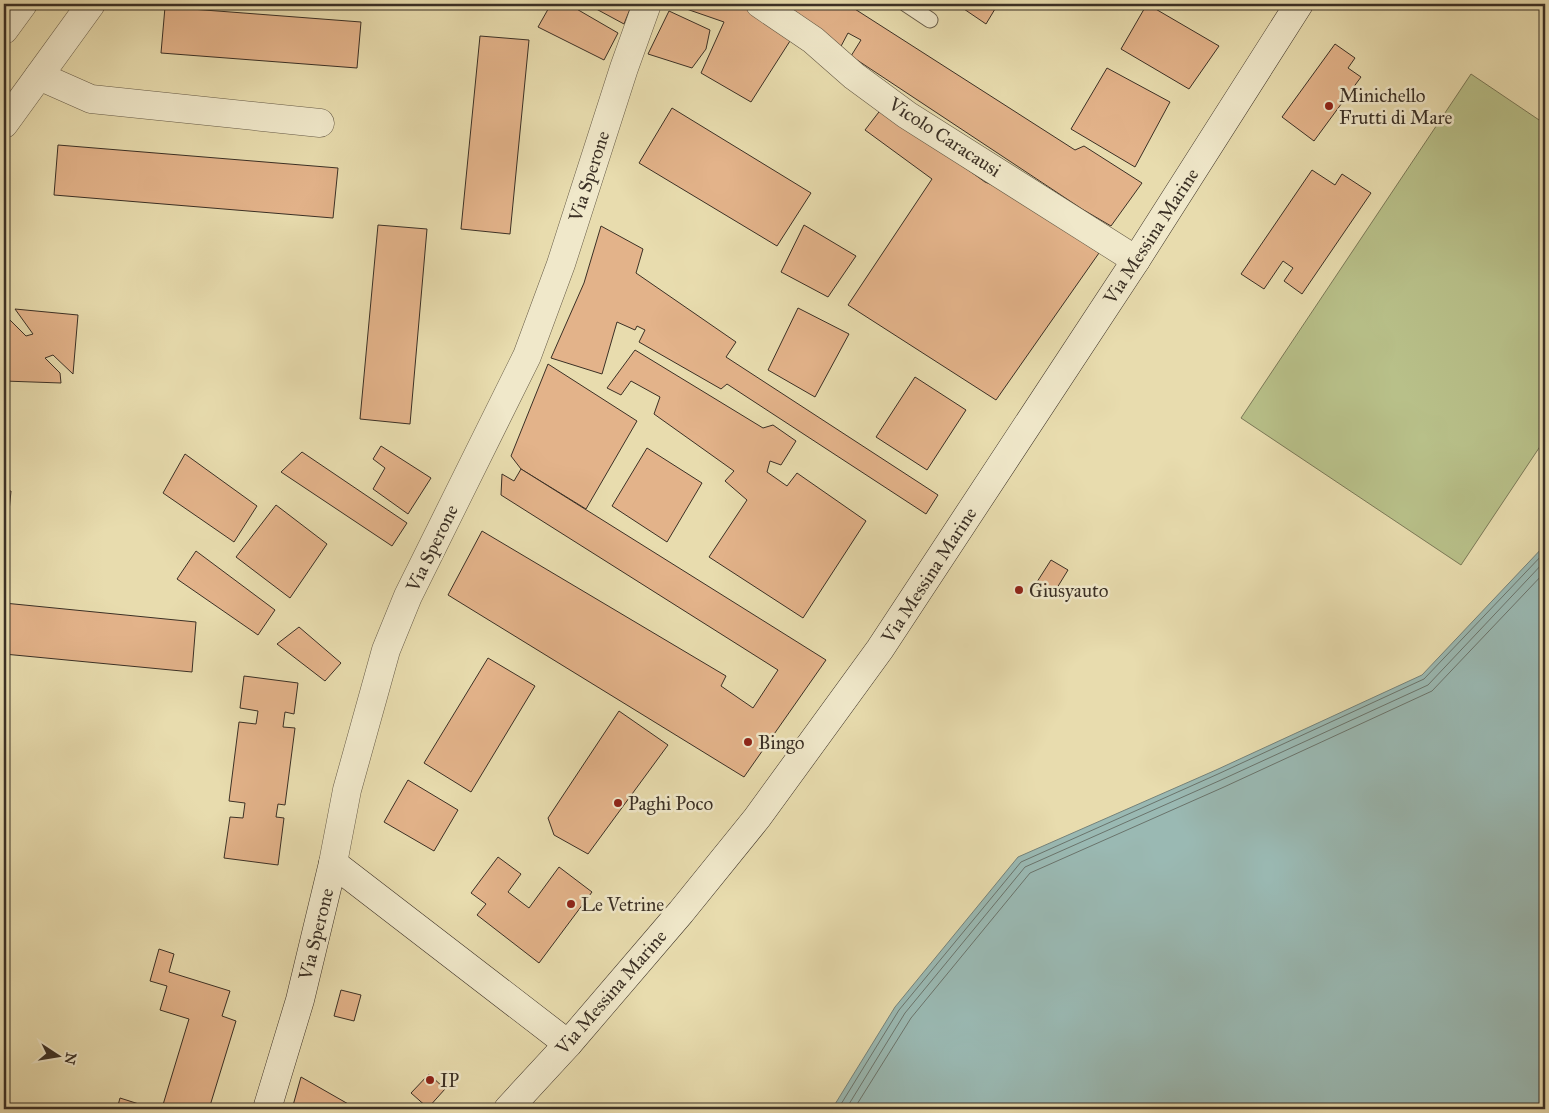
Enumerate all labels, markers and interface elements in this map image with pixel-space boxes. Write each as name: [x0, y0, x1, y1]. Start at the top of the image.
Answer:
place label: Minichello Frutti di Mare: [1339, 84, 1453, 129]
street label: Vicolo Caracausi: [884, 92, 1005, 182]
marker: Minichello Frutti di Mare: [1323, 100, 1335, 112]
street label: Via Sperone: [563, 128, 614, 225]
street label: Via Messina Marine: [1098, 164, 1204, 309]
street label: Via Sperone: [401, 501, 463, 596]
street label: Via Messina Marine: [876, 503, 982, 648]
place label: Giusyauto: [1029, 579, 1109, 602]
marker: Giusyauto: [1013, 584, 1025, 596]
place label: Bingo: [758, 731, 805, 755]
marker: Bingo: [742, 736, 754, 748]
place label: Paghi Poco: [628, 792, 713, 816]
marker: Paghi Poco: [612, 797, 624, 809]
street label: Via Sperone: [293, 886, 339, 983]
place label: Le Vetrine: [581, 893, 664, 916]
marker: Le Vetrine: [565, 898, 577, 910]
street label: Via Messina Marine: [550, 925, 671, 1060]
north arrow: [32, 1030, 82, 1080]
text: N: [61, 1051, 80, 1066]
place label: IP: [440, 1069, 459, 1092]
marker: IP: [424, 1074, 436, 1086]

